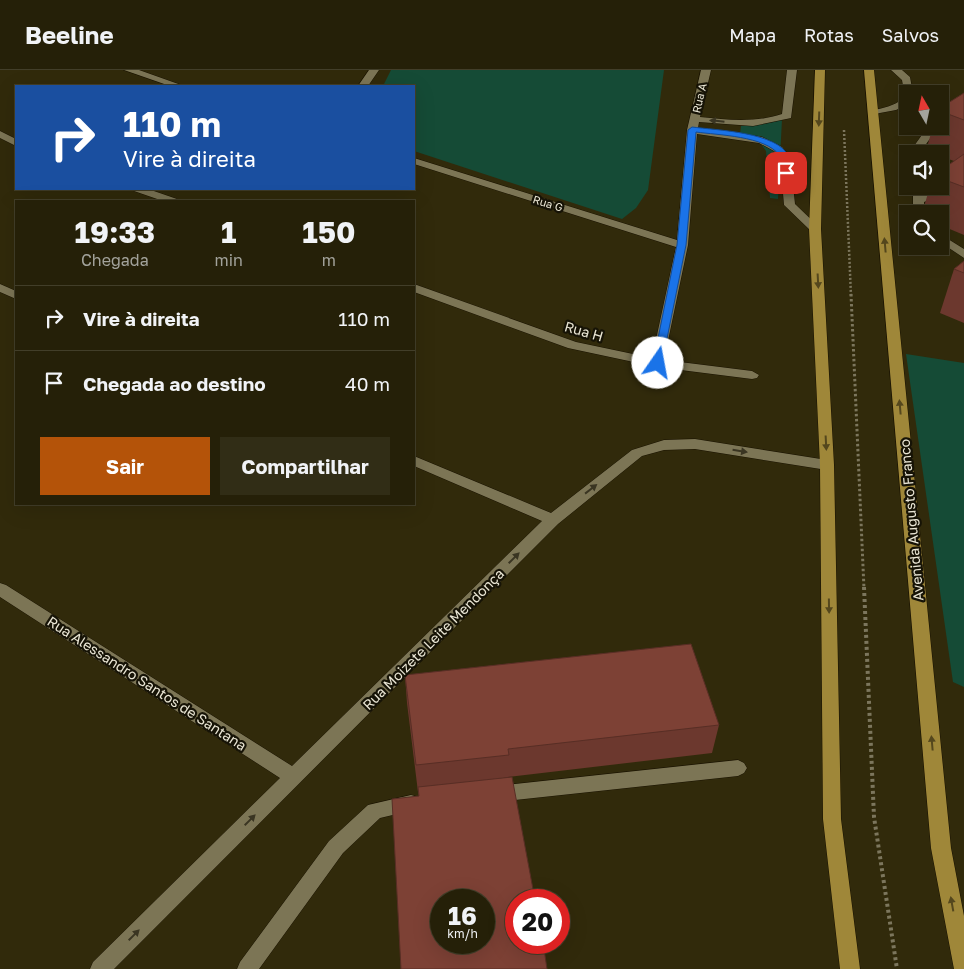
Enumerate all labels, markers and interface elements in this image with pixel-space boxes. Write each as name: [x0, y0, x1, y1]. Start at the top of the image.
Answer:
text: Beeline: [25, 20, 114, 49]
text: Mapa: [729, 24, 776, 46]
text: Rotas: [804, 24, 854, 46]
text: Salvos: [882, 24, 939, 46]
street label: Rua A: [689, 81, 709, 114]
north arrow: [899, 85, 949, 135]
map controls: [899, 85, 949, 255]
text: 110 m: [123, 103, 221, 145]
icon: right: [40, 105, 105, 170]
one-way arrow: [814, 111, 822, 127]
one-way arrow: [709, 117, 725, 125]
text: Vire à direita: [123, 145, 256, 172]
button: sound: [899, 145, 949, 195]
pin: [765, 152, 807, 194]
icon: arrive: [772, 159, 800, 187]
street label: Rua G: [531, 192, 565, 214]
button: search: [899, 205, 949, 255]
text: 19:33: [74, 214, 155, 250]
text: 1: [221, 214, 236, 250]
text: 150: [302, 214, 356, 250]
one-way arrow: [881, 237, 889, 253]
text: Chegada: [81, 250, 149, 270]
text: min: [215, 250, 243, 270]
text: m: [322, 250, 336, 270]
one-way arrow: [814, 273, 822, 289]
icon: right: [40, 304, 68, 332]
text: Vire à direita: [83, 307, 200, 330]
text: 110 m: [338, 307, 390, 330]
street label: Rua H: [563, 317, 605, 345]
position arrow: [631, 336, 683, 388]
icon: arrive: [40, 369, 68, 397]
text: Chegada ao destino: [83, 372, 266, 395]
text: 40 m: [345, 372, 390, 395]
one-way arrow: [896, 398, 904, 414]
one-way arrow: [822, 436, 830, 452]
button: Sair: [40, 437, 210, 495]
button: Compartilhar: [220, 437, 390, 495]
street label: Avenida Augusto Franco: [895, 438, 927, 602]
one-way arrow: [732, 447, 748, 455]
one-way arrow: [585, 484, 598, 495]
one-way arrow: [508, 552, 520, 564]
street label: Rua Moizete Leite Mendonça: [359, 565, 507, 713]
one-way arrow: [825, 598, 833, 614]
street label: Rua Alessandro Santos de Santana: [44, 612, 250, 754]
one-way arrow: [927, 734, 935, 750]
one-way arrow: [243, 815, 255, 827]
speed limit sign: 20: [505, 889, 570, 954]
one-way arrow: [947, 895, 955, 911]
text: 16: [448, 900, 477, 931]
text: km/h: [447, 926, 478, 941]
one-way arrow: [128, 929, 140, 941]

